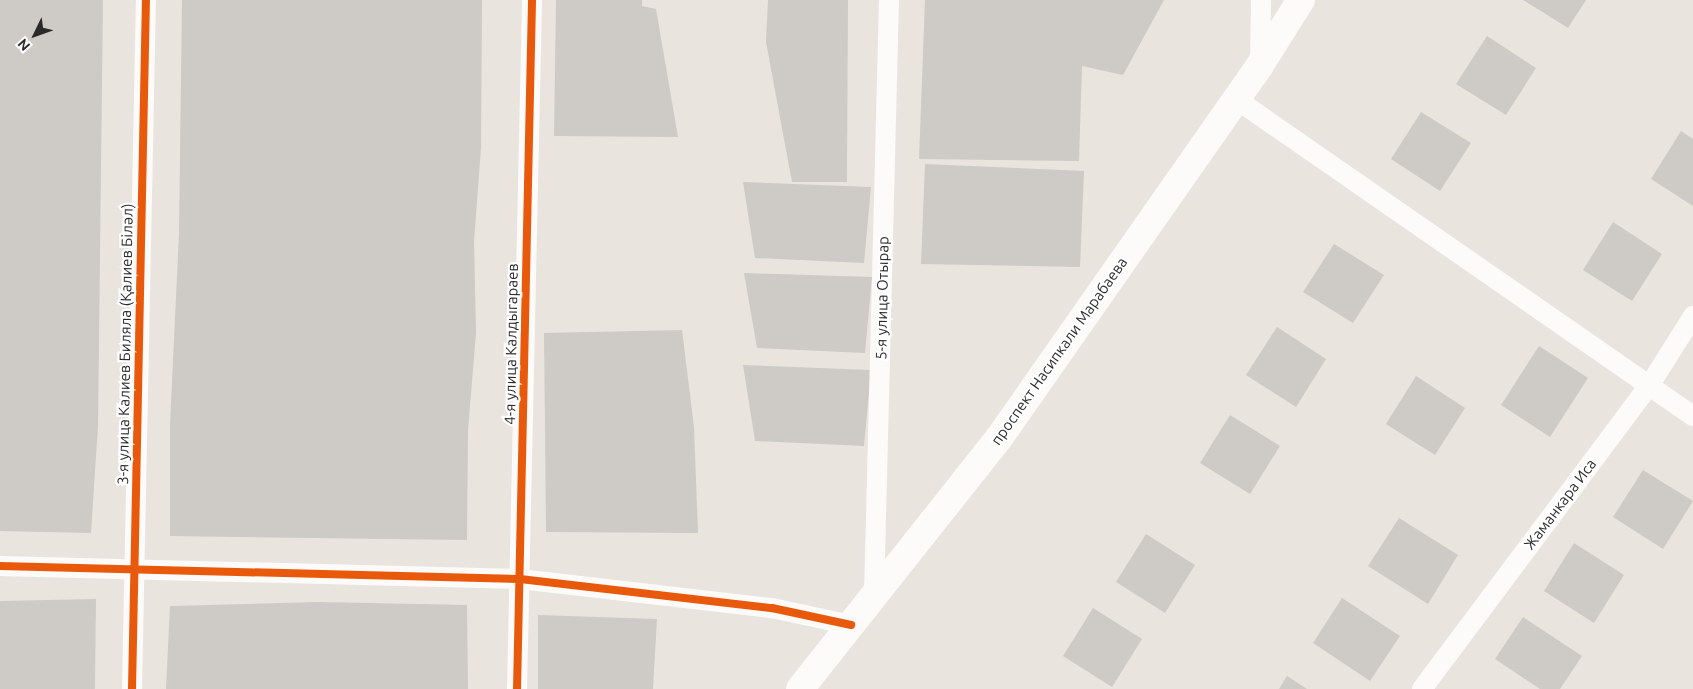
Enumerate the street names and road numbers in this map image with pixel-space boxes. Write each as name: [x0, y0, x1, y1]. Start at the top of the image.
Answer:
street label: 3-я улица Калиев Биляла (Қалиев Біләл): [114, 203, 136, 485]
street label: 5-я улица Отырар: [872, 236, 892, 360]
street label: проспект Насипкали Марабаева: [987, 254, 1131, 448]
street label: 4-я улица Калдыгараев: [501, 263, 521, 425]
street label: Жаманкара Иса: [1520, 455, 1600, 553]

